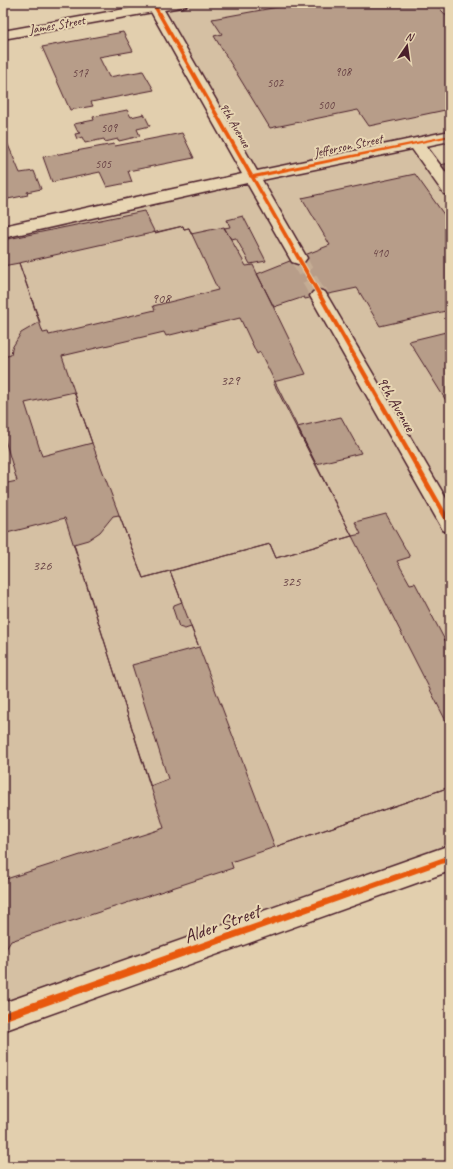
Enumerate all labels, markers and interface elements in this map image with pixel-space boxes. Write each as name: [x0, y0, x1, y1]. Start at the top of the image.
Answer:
street label: James Street: [27, 12, 88, 38]
north arrow: [387, 26, 427, 66]
text: N: [404, 29, 416, 44]
house number: 908: [335, 64, 353, 80]
house number: 517: [72, 65, 89, 81]
house number: 502: [267, 75, 285, 91]
house number: 500: [318, 97, 336, 113]
street label: 9th Avenue: [216, 100, 255, 151]
house number: 509: [101, 120, 119, 136]
street label: Jefferson Street: [311, 131, 385, 161]
house number: 505: [95, 156, 112, 172]
house number: 410: [372, 245, 390, 261]
house number: 908: [152, 290, 172, 307]
house number: 329: [221, 372, 241, 389]
street label: 9th Avenue: [372, 373, 421, 437]
house number: 326: [33, 557, 52, 574]
house number: 325: [282, 573, 301, 590]
street label: Alder Street: [181, 898, 266, 949]

